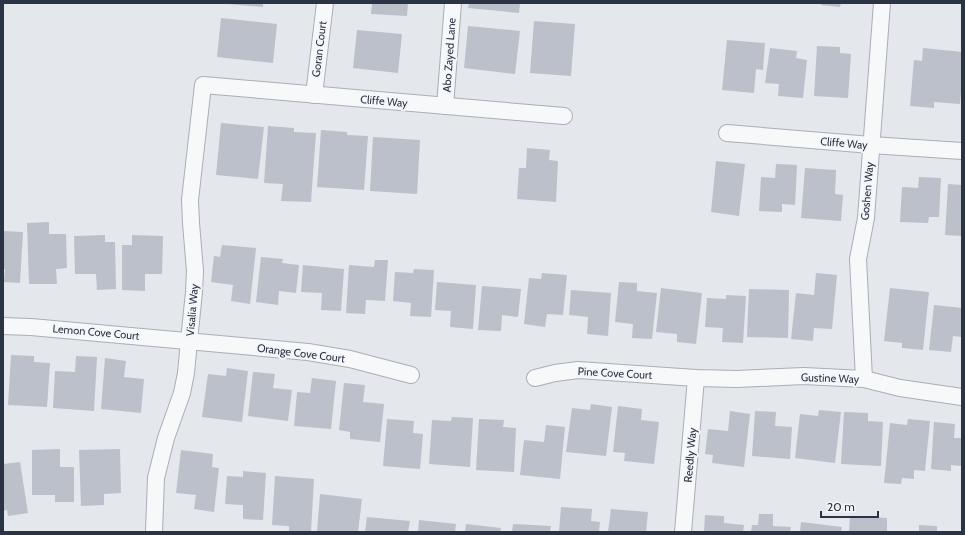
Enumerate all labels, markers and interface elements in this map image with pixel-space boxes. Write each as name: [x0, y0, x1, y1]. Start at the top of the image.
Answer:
street label: Abo Zayed Lane: [439, 17, 459, 93]
street label: Goran Court: [309, 20, 329, 78]
street label: Cliffe Way: [360, 92, 409, 110]
street label: Cliffe Way: [820, 134, 869, 152]
street label: Goshen Way: [857, 161, 877, 221]
street label: Visalia Way: [183, 283, 201, 337]
street label: Lemon Cove Court: [52, 321, 140, 343]
street label: Orange Cove Court: [256, 341, 346, 365]
street label: Pine Cove Court: [577, 364, 653, 382]
street label: Gustine Way: [801, 370, 860, 386]
street label: Reedly Way: [681, 427, 699, 483]
scale bar: [821, 493, 878, 519]
text: 20 m: [827, 499, 855, 514]

